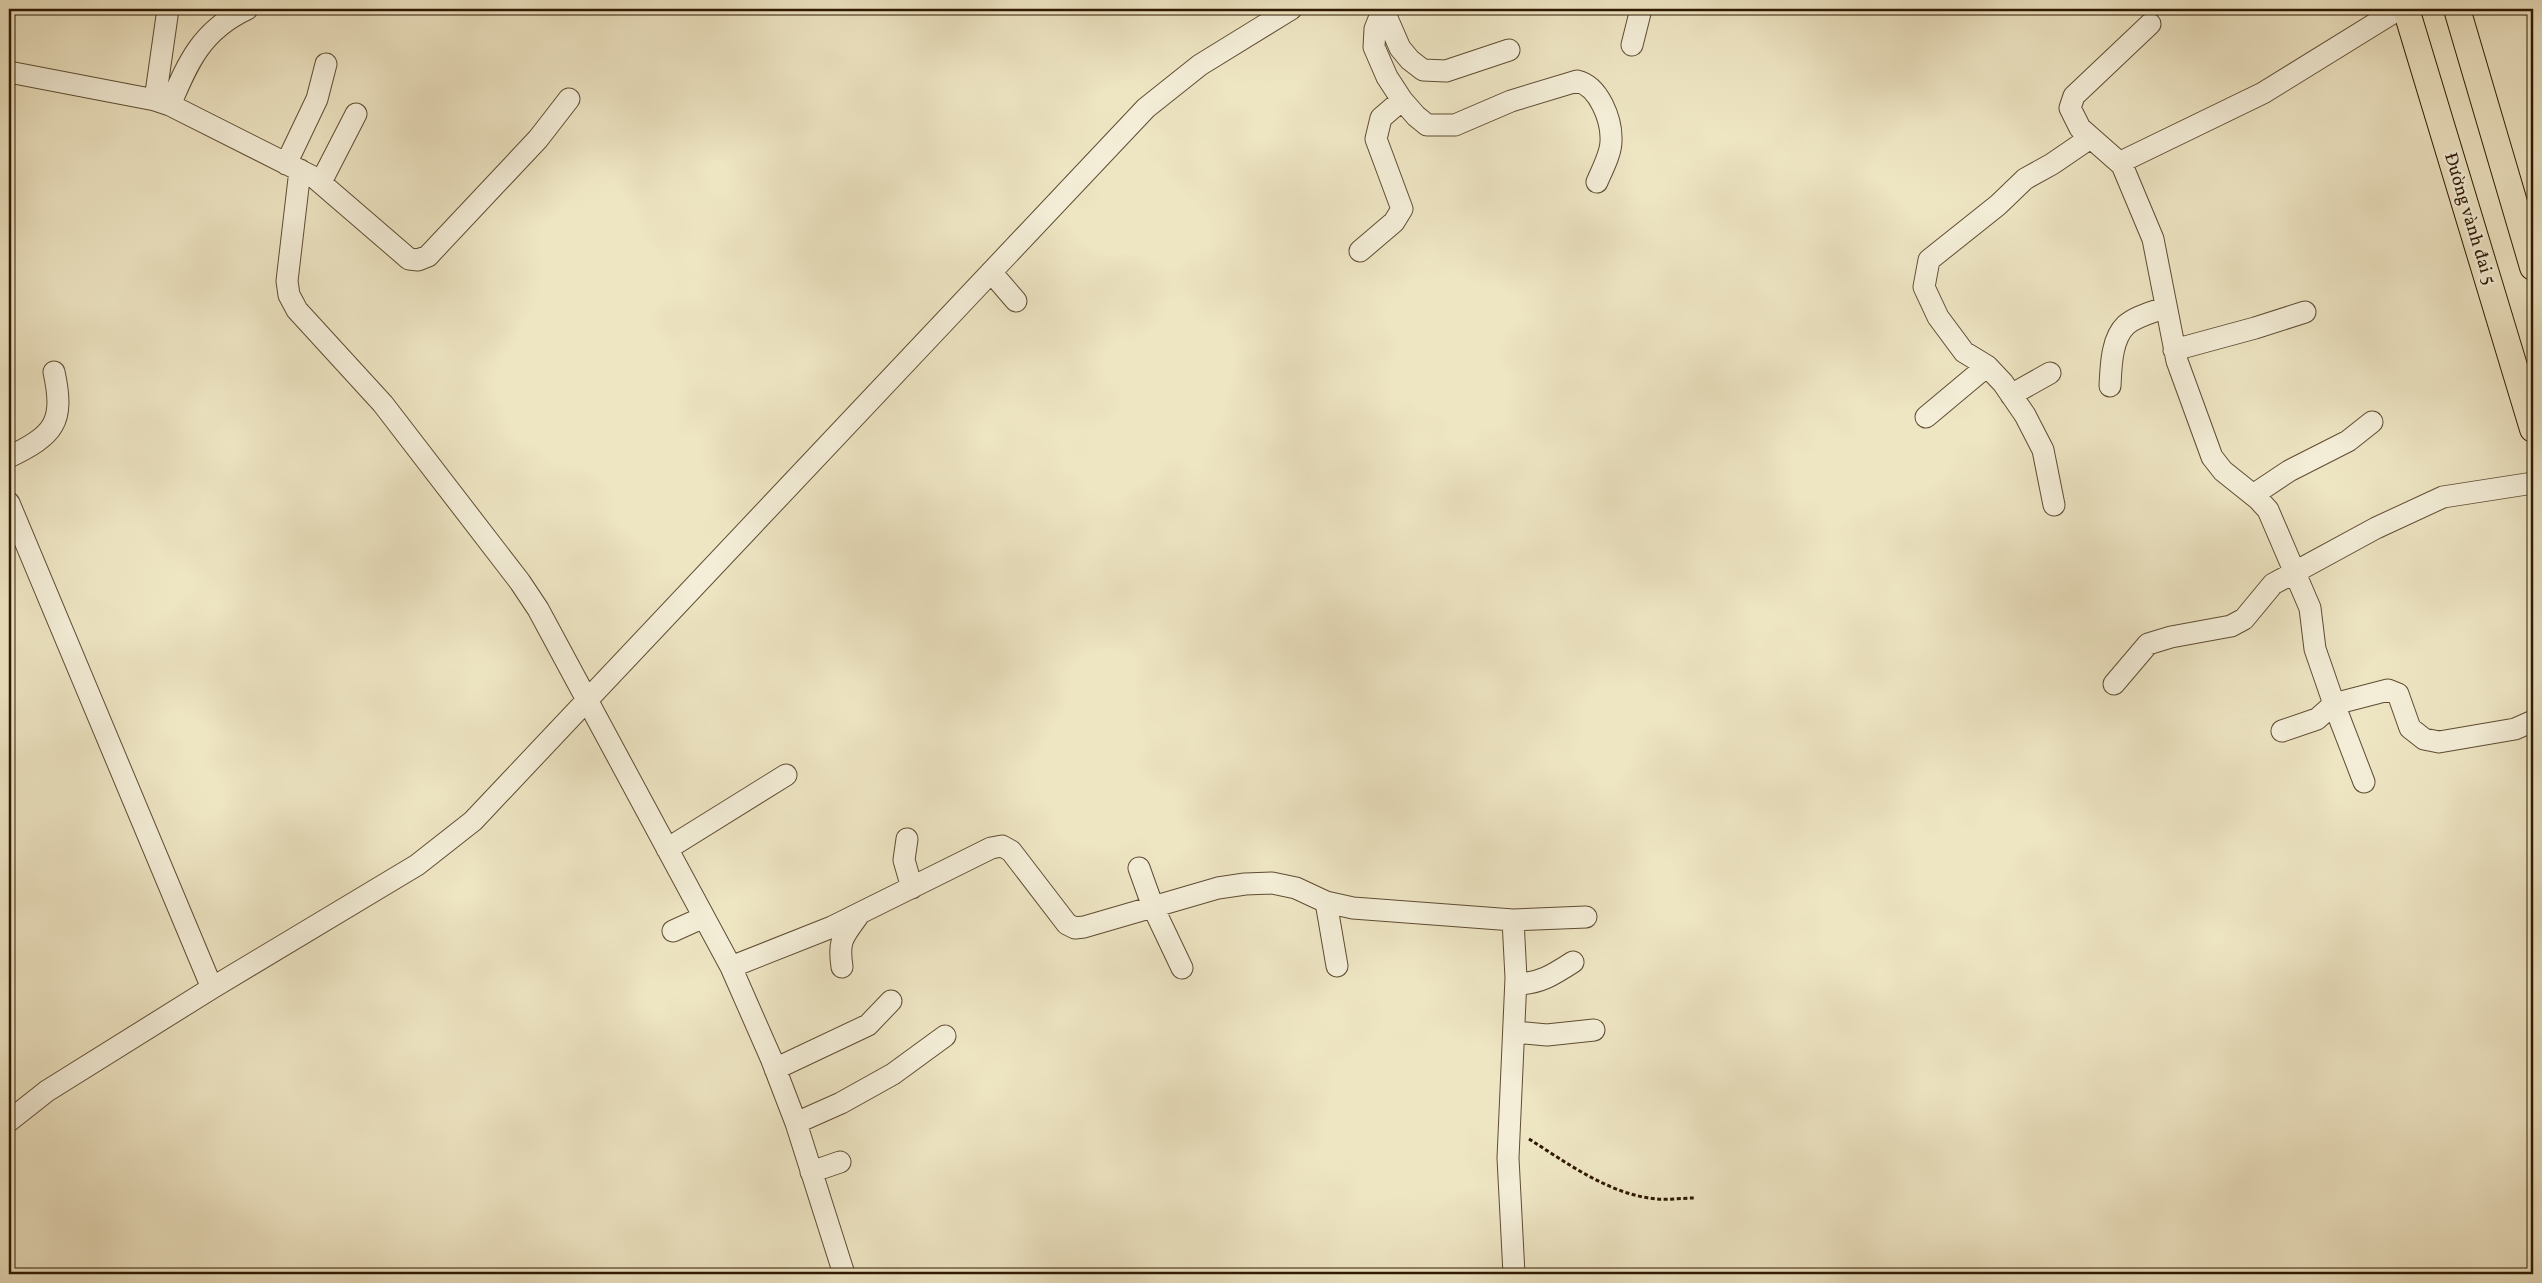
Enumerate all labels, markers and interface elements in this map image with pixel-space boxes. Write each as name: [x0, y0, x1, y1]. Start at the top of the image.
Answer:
street label: Đường vành đai 5: [2437, 150, 2501, 288]

